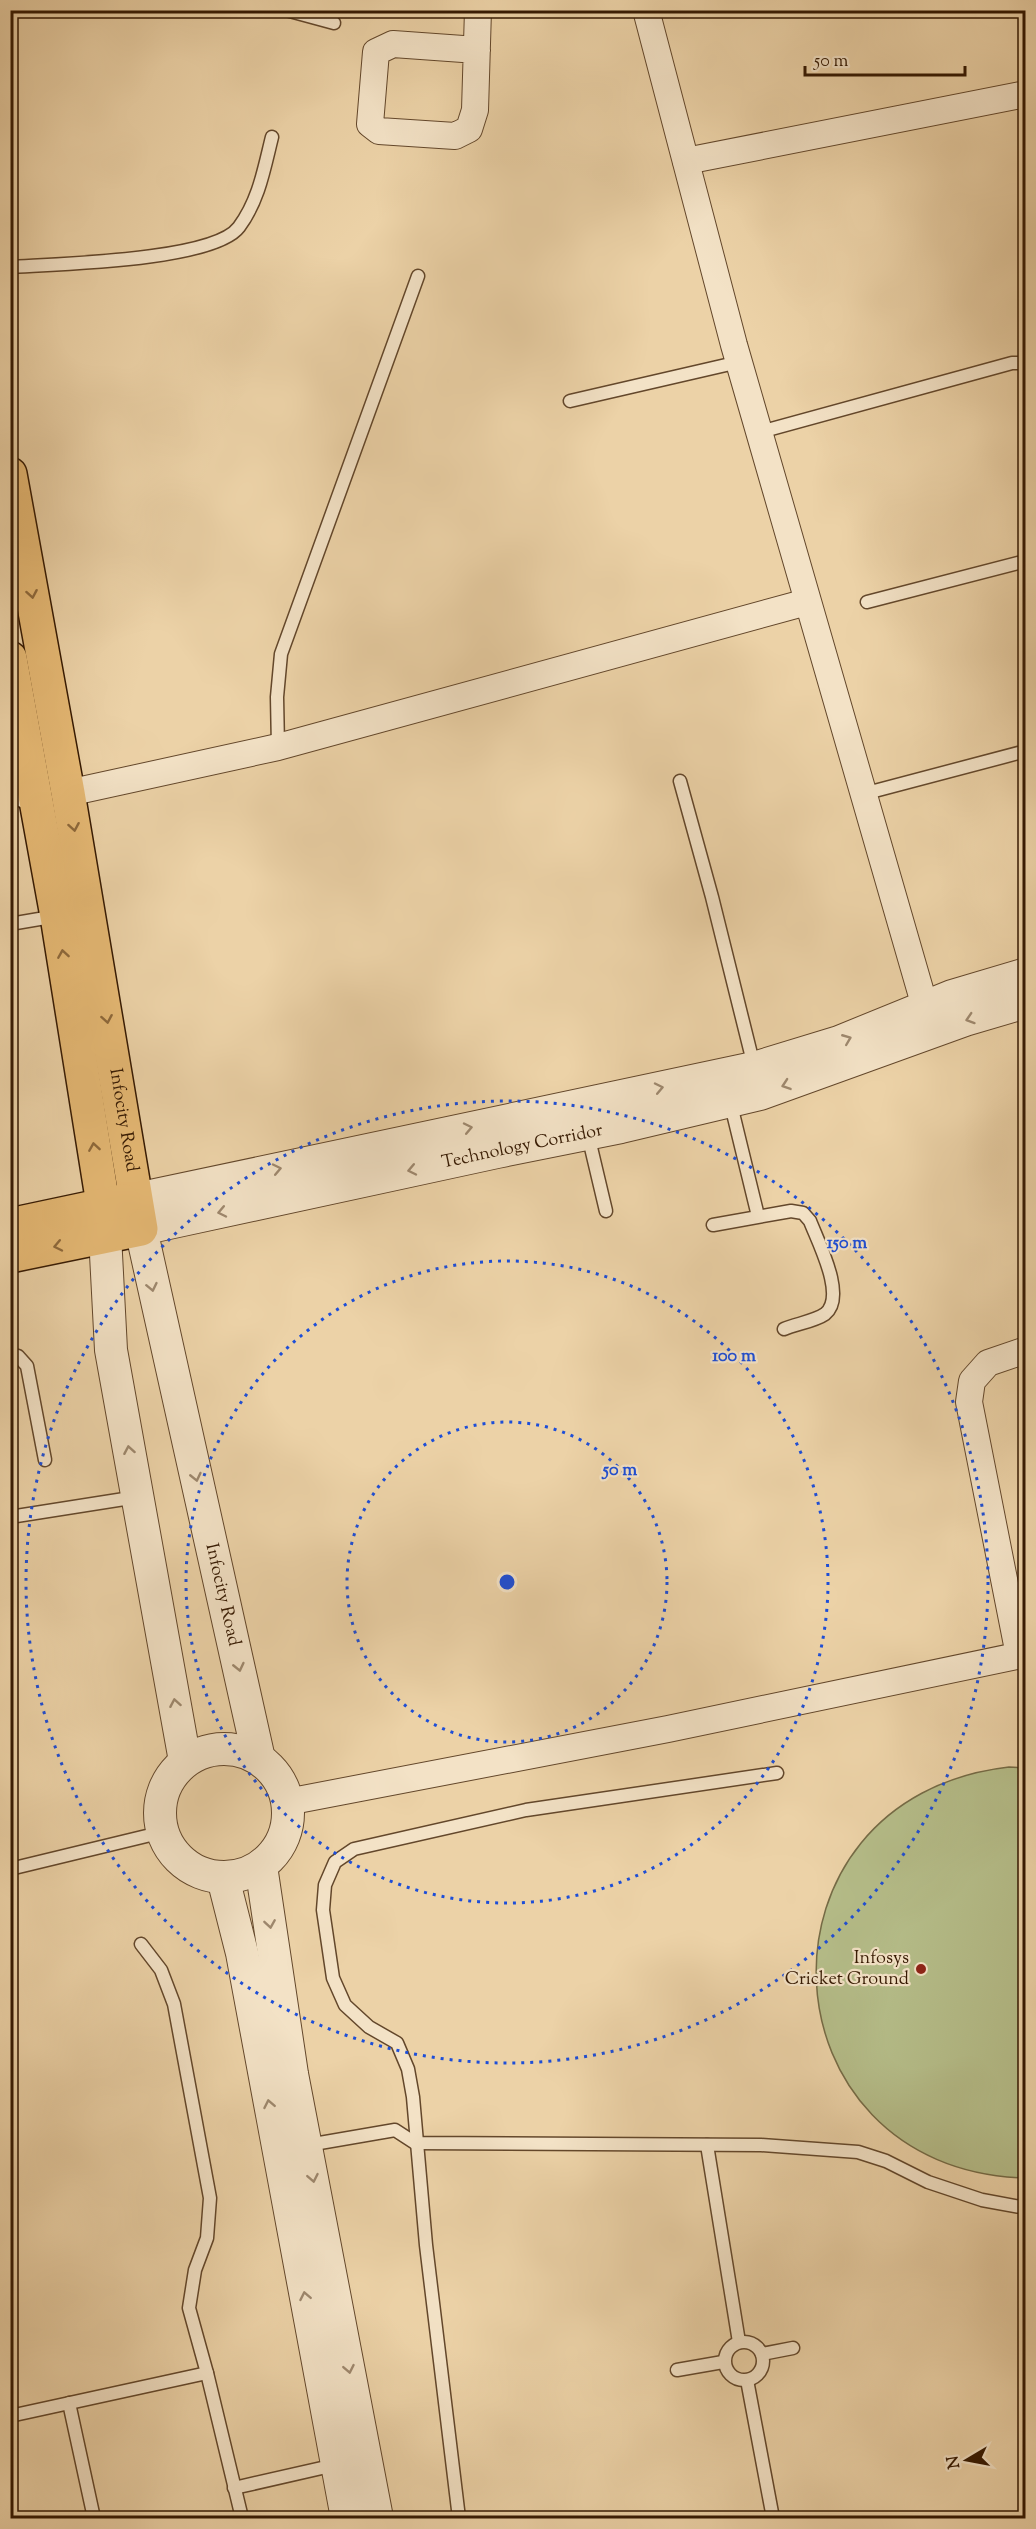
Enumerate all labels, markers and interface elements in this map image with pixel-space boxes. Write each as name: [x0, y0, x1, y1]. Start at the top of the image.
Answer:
scale bar: [805, 39, 966, 77]
text: 50 m: [813, 49, 849, 75]
one-way arrow: [25, 588, 38, 598]
one-way arrow: [67, 822, 80, 832]
one-way arrow: [57, 950, 70, 960]
one-way arrow: [965, 1012, 975, 1024]
one-way arrow: [100, 1014, 113, 1024]
one-way arrow: [841, 1034, 852, 1046]
street label: Infocity Road: [101, 1066, 144, 1174]
one-way arrow: [781, 1078, 792, 1091]
one-way arrow: [654, 1082, 664, 1095]
street label: Technology Corridor: [439, 1118, 605, 1177]
one-way arrow: [463, 1122, 473, 1135]
one-way arrow: [88, 1142, 100, 1151]
one-way arrow: [407, 1163, 417, 1176]
one-way arrow: [271, 1164, 281, 1177]
one-way arrow: [217, 1205, 227, 1218]
text: 150 m: [827, 1231, 867, 1257]
one-way arrow: [53, 1238, 63, 1251]
one-way arrow: [145, 1282, 158, 1292]
text: 100 m: [712, 1344, 756, 1370]
one-way arrow: [123, 1445, 136, 1455]
text: 50 m: [601, 1458, 637, 1484]
one-way arrow: [189, 1472, 202, 1482]
street label: Infocity Road: [198, 1541, 246, 1649]
centre of rings: [497, 1572, 517, 1592]
one-way arrow: [231, 1662, 244, 1672]
one-way arrow: [169, 1699, 182, 1709]
one-way arrow: [263, 1919, 275, 1928]
place label: Infosys Cricket Ground: [785, 1946, 909, 1993]
marker: Infosys Cricket Ground: [914, 1962, 928, 1976]
one-way arrow: [263, 2100, 276, 2110]
one-way arrow: [306, 2173, 318, 2183]
one-way arrow: [299, 2291, 312, 2301]
one-way arrow: [342, 2364, 355, 2374]
north arrow: [937, 2430, 997, 2490]
text: N: [942, 2454, 967, 2470]

